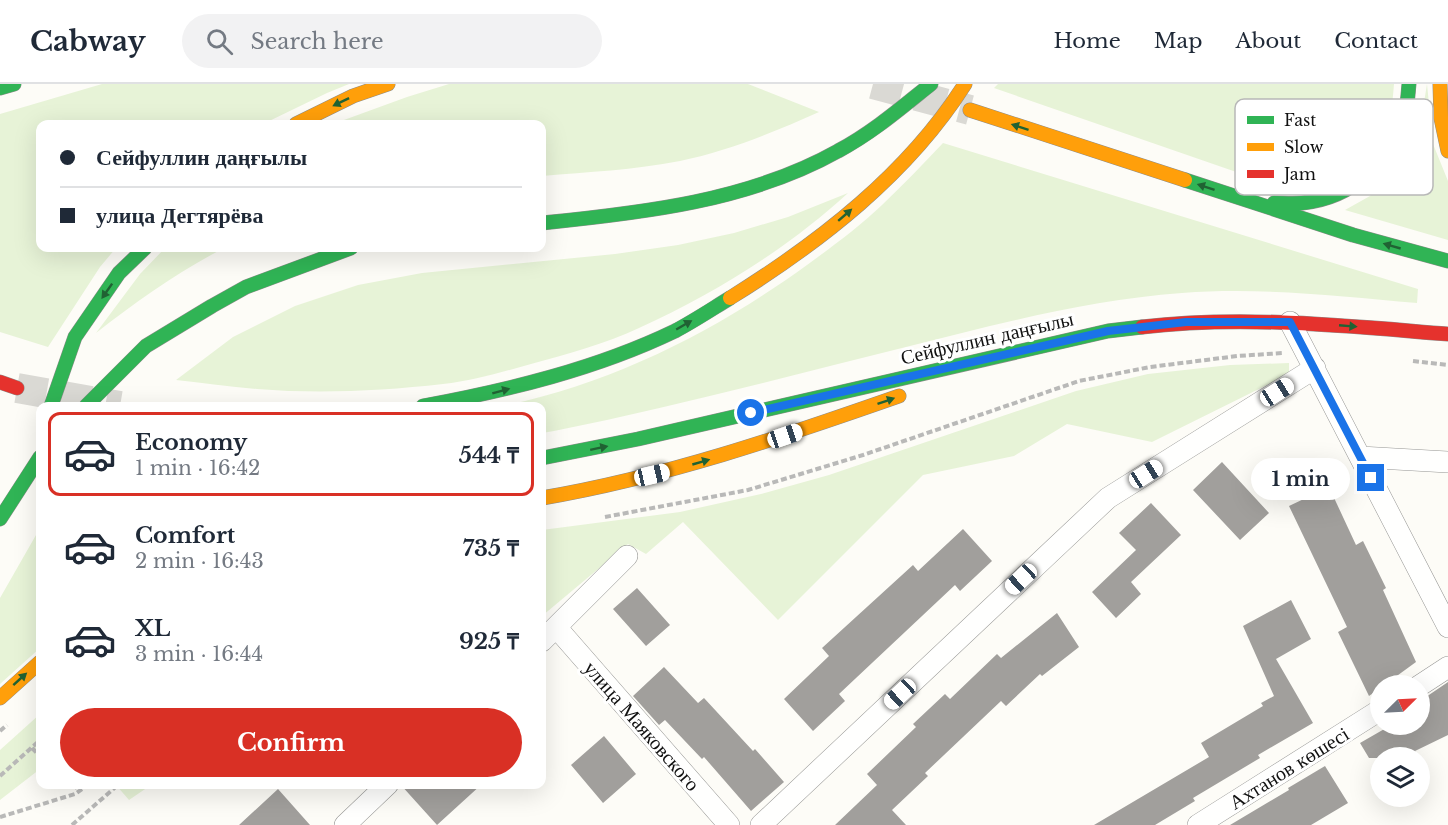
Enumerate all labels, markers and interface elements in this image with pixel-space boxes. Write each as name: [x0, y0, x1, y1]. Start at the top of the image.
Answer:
search box: [182, 14, 602, 68]
text: Cabway: [30, 24, 146, 59]
icon: search: [203, 25, 236, 58]
text: Search here: [251, 28, 384, 55]
text: Home: [1054, 28, 1121, 54]
text: Map: [1154, 28, 1202, 54]
text: About: [1235, 28, 1301, 54]
text: Contact: [1334, 28, 1418, 54]
one-way arrow: [332, 97, 350, 107]
legend: [1235, 99, 1433, 195]
text: Fast: [1284, 110, 1316, 130]
one-way arrow: [1011, 121, 1029, 131]
text: Slow: [1284, 137, 1324, 157]
text: Сейфуллин даңғылы: [96, 144, 307, 171]
text: Jam: [1282, 164, 1316, 184]
one-way arrow: [1197, 182, 1215, 191]
text: улица Дегтярёва: [96, 202, 263, 229]
one-way arrow: [837, 209, 853, 222]
one-way arrow: [1383, 241, 1401, 250]
one-way arrow: [101, 283, 113, 299]
street label: Сейфуллин даңғылы: [898, 306, 1076, 370]
one-way arrow: [676, 320, 693, 330]
one-way arrow: [1339, 322, 1358, 331]
car: [1257, 375, 1297, 409]
one-way arrow: [492, 386, 510, 396]
one-way arrow: [877, 395, 895, 405]
route start: [737, 399, 764, 426]
car: [765, 422, 805, 450]
icon: car: [63, 427, 117, 481]
text: Economy: [135, 429, 247, 456]
text: 544 ₸: [459, 442, 519, 469]
one-way arrow: [590, 443, 609, 452]
text: 1 min · 16:42: [135, 456, 260, 480]
one-way arrow: [692, 457, 710, 466]
car: [1126, 457, 1166, 491]
callout: 1 min: [1251, 457, 1350, 499]
car: [632, 462, 672, 488]
route end: [1357, 464, 1384, 491]
text: 1 min: [1272, 467, 1329, 491]
icon: car: [63, 520, 117, 574]
text: Comfort: [135, 522, 235, 549]
text: 735 ₸: [463, 535, 519, 562]
text: 2 min · 16:43: [135, 549, 264, 573]
car: [1002, 560, 1040, 598]
icon: car: [63, 613, 117, 667]
text: XL: [135, 615, 170, 642]
text: 925 ₸: [459, 628, 519, 655]
text: 3 min · 16:44: [135, 642, 263, 666]
street label: улица Маяковского: [579, 656, 705, 796]
one-way arrow: [12, 673, 27, 686]
car: [881, 675, 919, 713]
north arrow: [1370, 675, 1430, 735]
map controls: [1370, 675, 1430, 807]
button: Confirm: [60, 708, 522, 777]
street label: Ахтанов көшесі: [1225, 721, 1354, 814]
button: layers: [1370, 747, 1430, 807]

